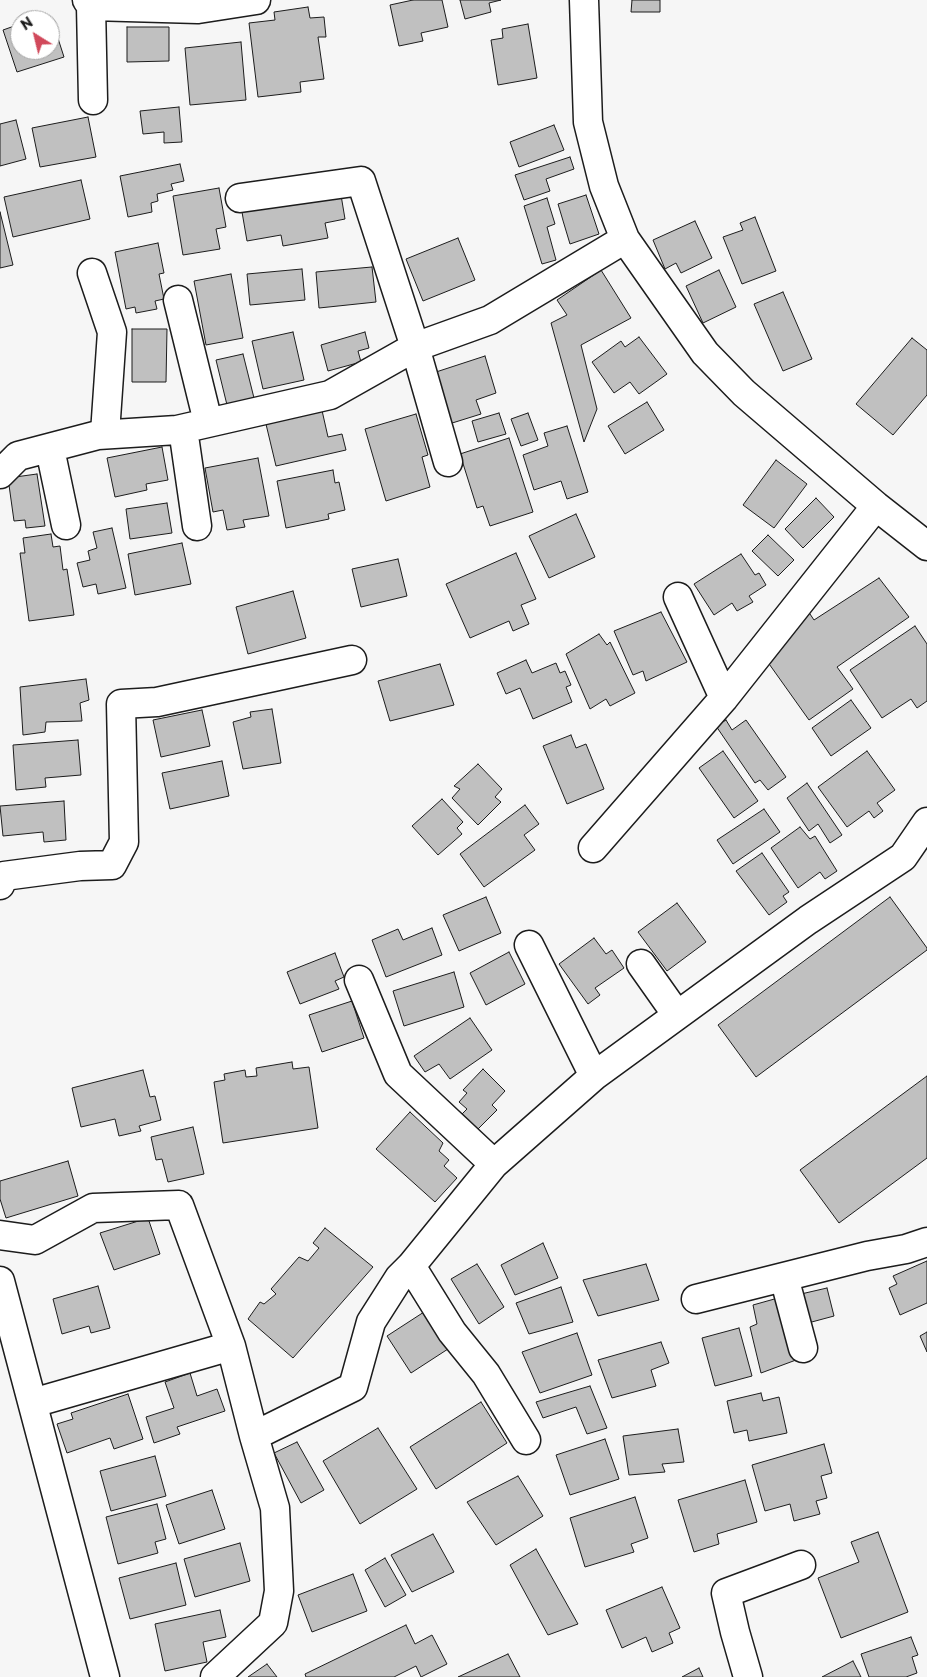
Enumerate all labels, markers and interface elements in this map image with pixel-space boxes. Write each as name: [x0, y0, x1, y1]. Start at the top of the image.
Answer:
north arrow: [10, 10, 60, 60]
text: N: [16, 12, 37, 35]

